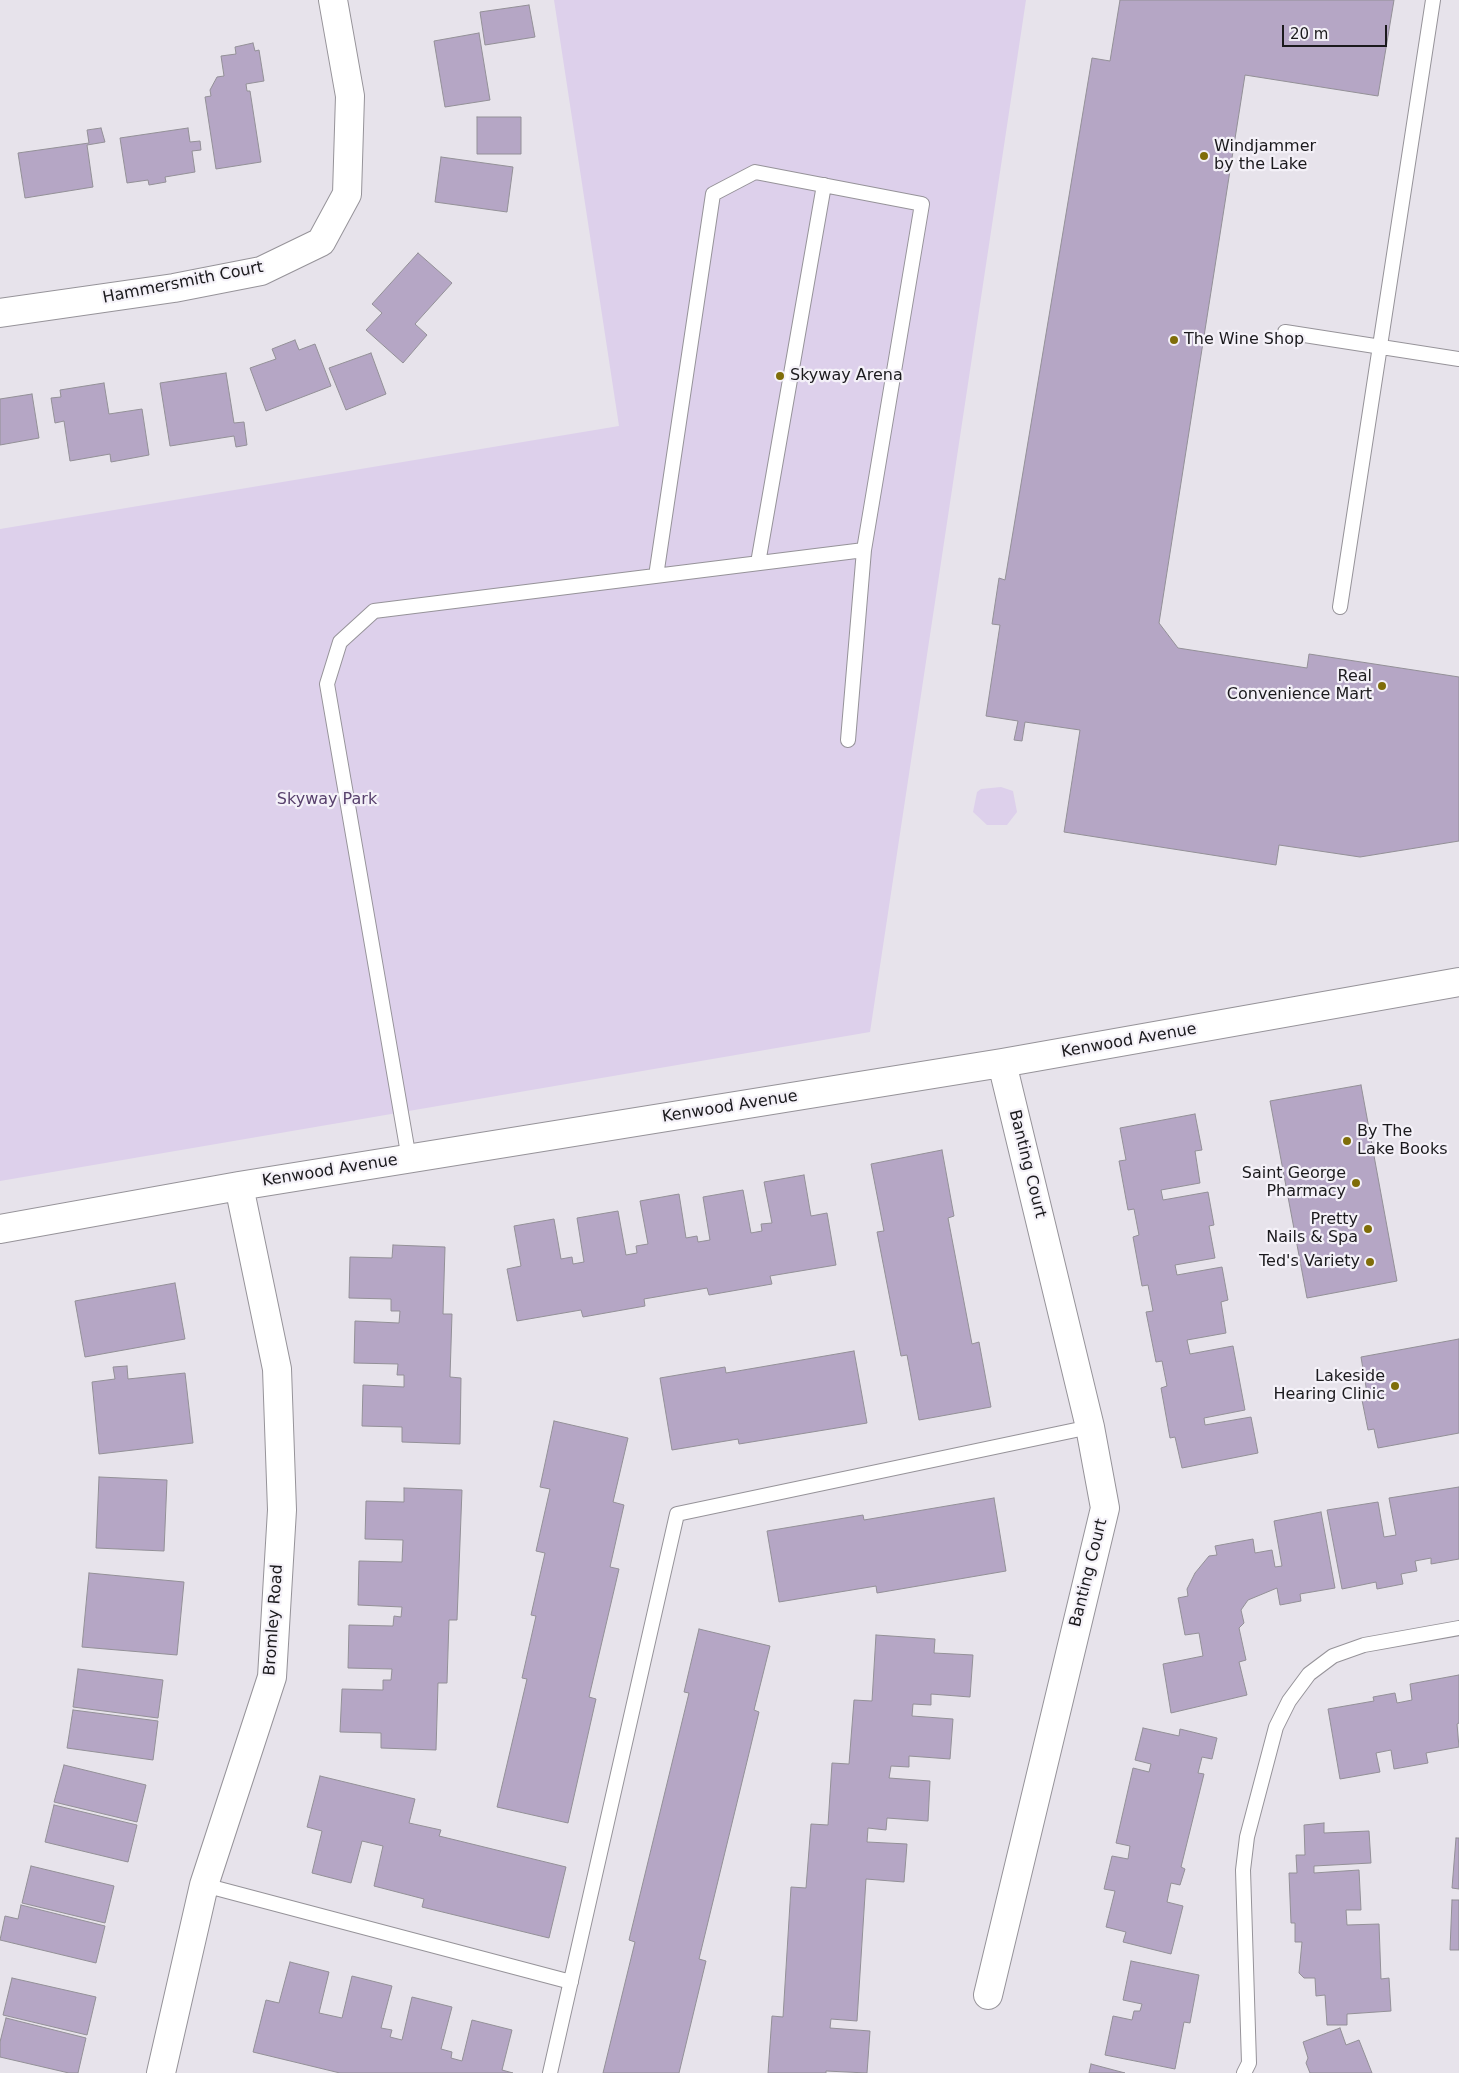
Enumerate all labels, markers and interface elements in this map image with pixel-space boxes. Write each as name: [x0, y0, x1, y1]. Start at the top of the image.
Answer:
scale bar: [1284, 15, 1389, 47]
text: 20 m: [1290, 25, 1328, 43]
place label: Windjammer by the Lake: [1214, 137, 1316, 175]
marker: Windjammer by the Lake: [1198, 150, 1210, 162]
street label: Hammersmith Court: [101, 258, 265, 308]
place label: The Wine Shop: [1184, 330, 1304, 350]
marker: The Wine Shop: [1168, 334, 1180, 346]
place label: Skyway Arena: [790, 366, 903, 386]
marker: Skyway Arena: [774, 370, 786, 382]
place label: Real Convenience Mart: [1227, 667, 1372, 705]
marker: Real Convenience Mart: [1376, 680, 1388, 692]
park label: Skyway Park: [277, 790, 377, 810]
street label: Kenwood Avenue: [1060, 1020, 1198, 1062]
street label: Kenwood Avenue: [661, 1087, 799, 1127]
street label: Banting Court: [1004, 1108, 1050, 1220]
place label: By The Lake Books: [1357, 1122, 1448, 1160]
marker: By The Lake Books: [1341, 1135, 1353, 1147]
street label: Kenwood Avenue: [261, 1151, 399, 1191]
place label: Saint George Pharmacy: [1242, 1164, 1346, 1202]
marker: Saint George Pharmacy: [1350, 1177, 1362, 1189]
place label: Pretty Nails & Spa: [1266, 1210, 1358, 1248]
marker: Pretty Nails & Spa: [1362, 1223, 1374, 1235]
place label: Ted's Variety: [1259, 1252, 1360, 1272]
marker: Ted's Variety: [1364, 1256, 1376, 1268]
place label: Lakeside Hearing Clinic: [1273, 1367, 1385, 1405]
marker: Lakeside Hearing Clinic: [1389, 1380, 1401, 1392]
street label: Banting Court: [1066, 1517, 1112, 1629]
street label: Bromley Road: [261, 1564, 287, 1676]

